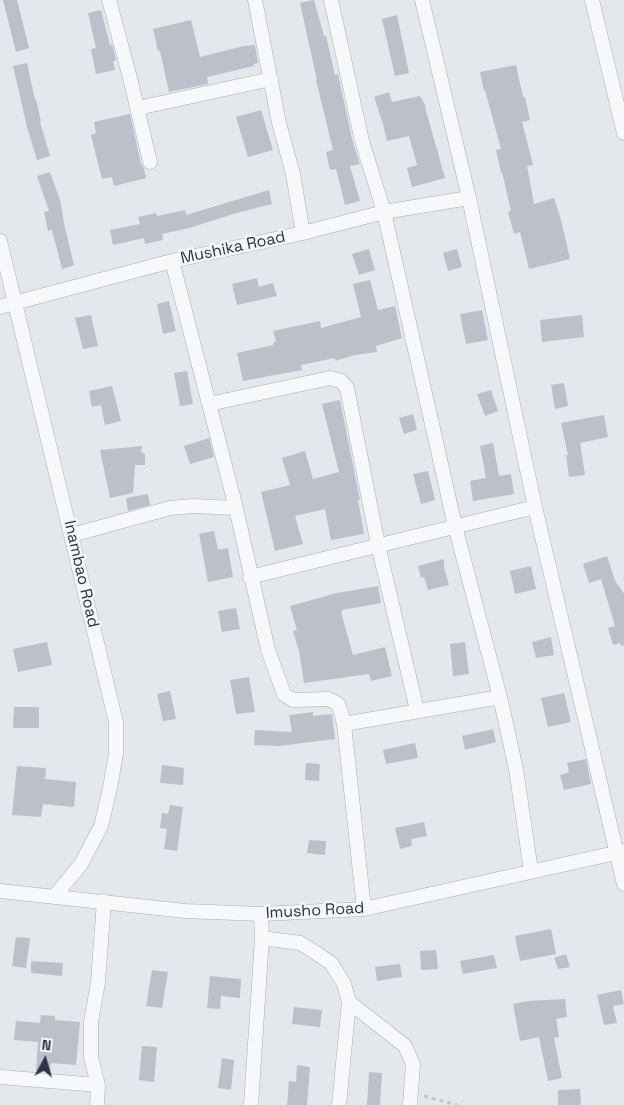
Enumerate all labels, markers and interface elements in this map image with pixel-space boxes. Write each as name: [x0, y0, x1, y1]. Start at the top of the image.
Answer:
street label: Mushika Road: [179, 228, 287, 268]
street label: Inambao Road: [59, 519, 103, 629]
street label: Imusho Road: [265, 899, 365, 923]
north arrow: [20, 1035, 70, 1085]
text: N: [41, 1036, 52, 1055]

